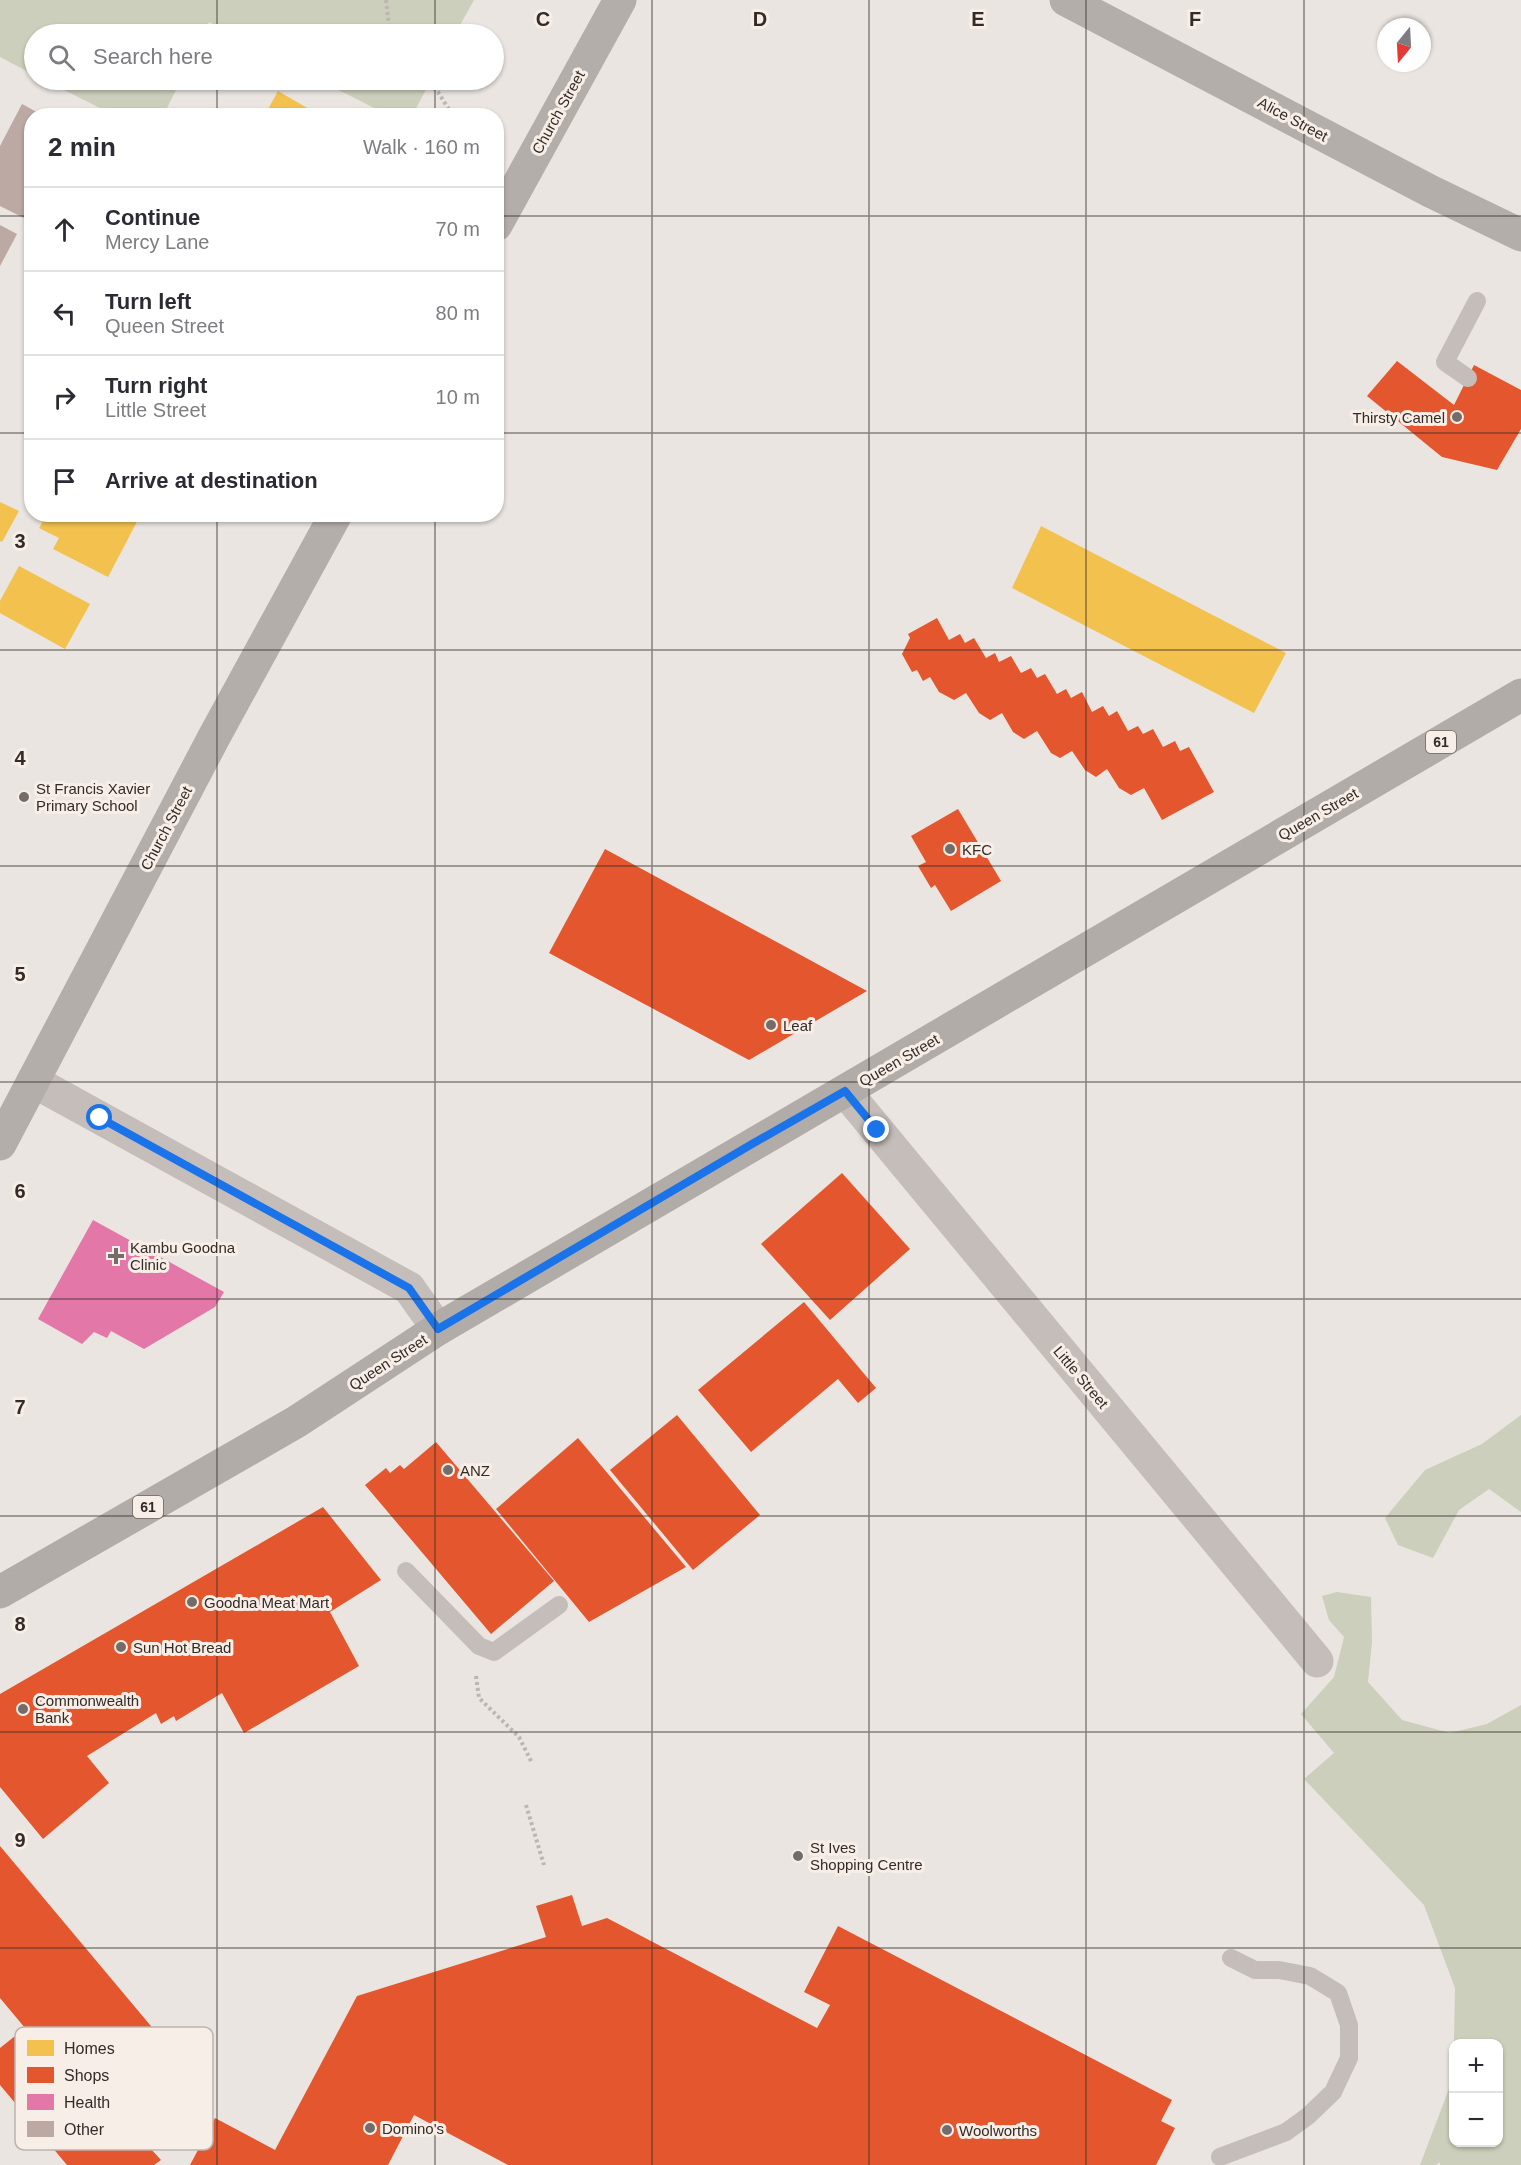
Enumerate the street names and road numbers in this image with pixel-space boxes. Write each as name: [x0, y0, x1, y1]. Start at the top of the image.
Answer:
street label: Church Street: [528, 67, 588, 157]
street label: Alice Street: [1255, 93, 1332, 145]
road number: 61: [1426, 731, 1456, 753]
street label: Church Street: [137, 782, 196, 873]
street label: Queen Street: [1275, 784, 1362, 844]
street label: Queen Street: [856, 1030, 943, 1090]
street label: Queen Street: [346, 1330, 431, 1393]
street label: Little Street: [1050, 1342, 1112, 1412]
road number: 61: [133, 1496, 163, 1518]

